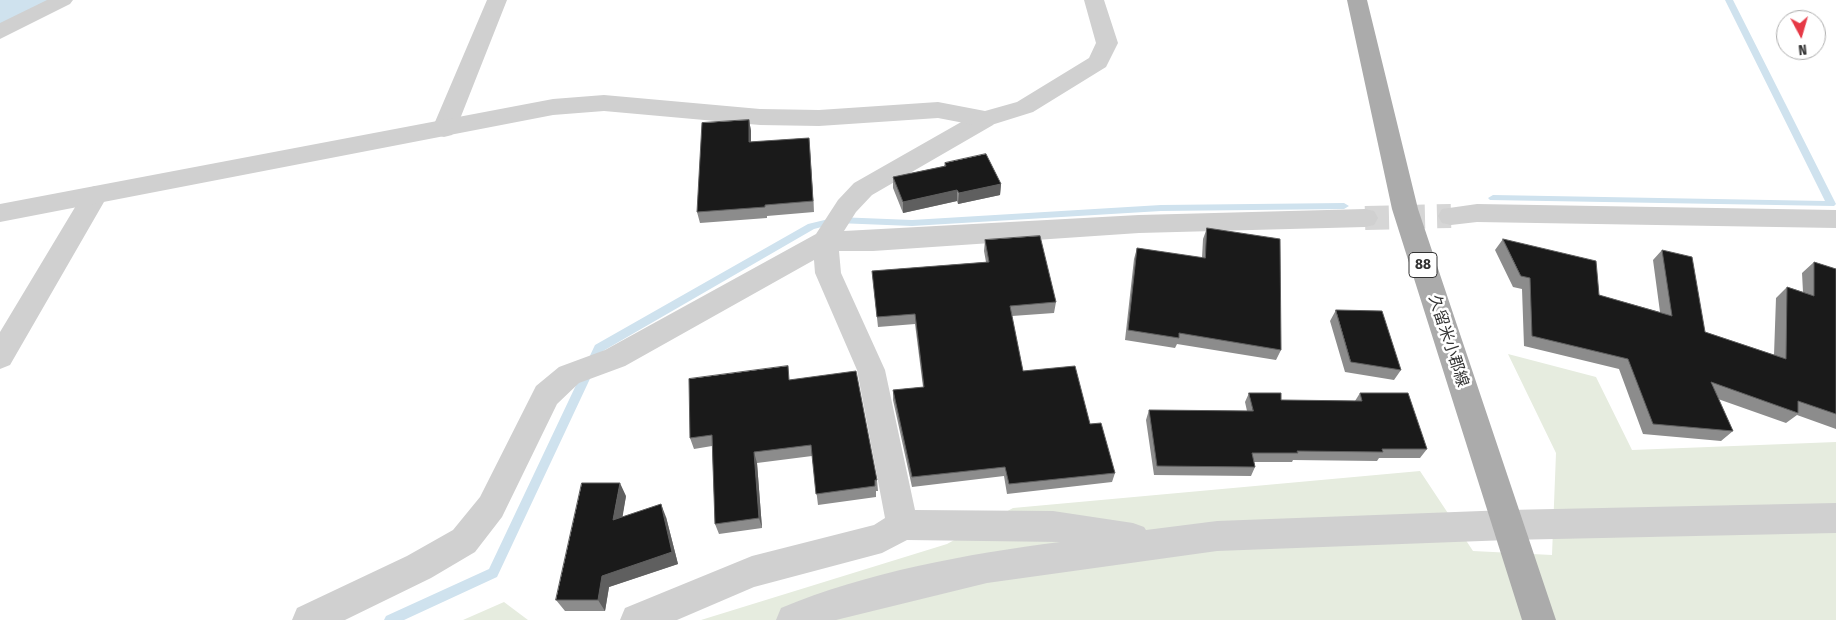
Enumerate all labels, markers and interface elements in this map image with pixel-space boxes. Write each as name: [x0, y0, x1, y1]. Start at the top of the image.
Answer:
north arrow: [1776, 10, 1826, 60]
text: N: [1797, 41, 1808, 58]
road number: 88: [1409, 252, 1437, 278]
street label: 久留米小郡線: [1424, 292, 1472, 390]

